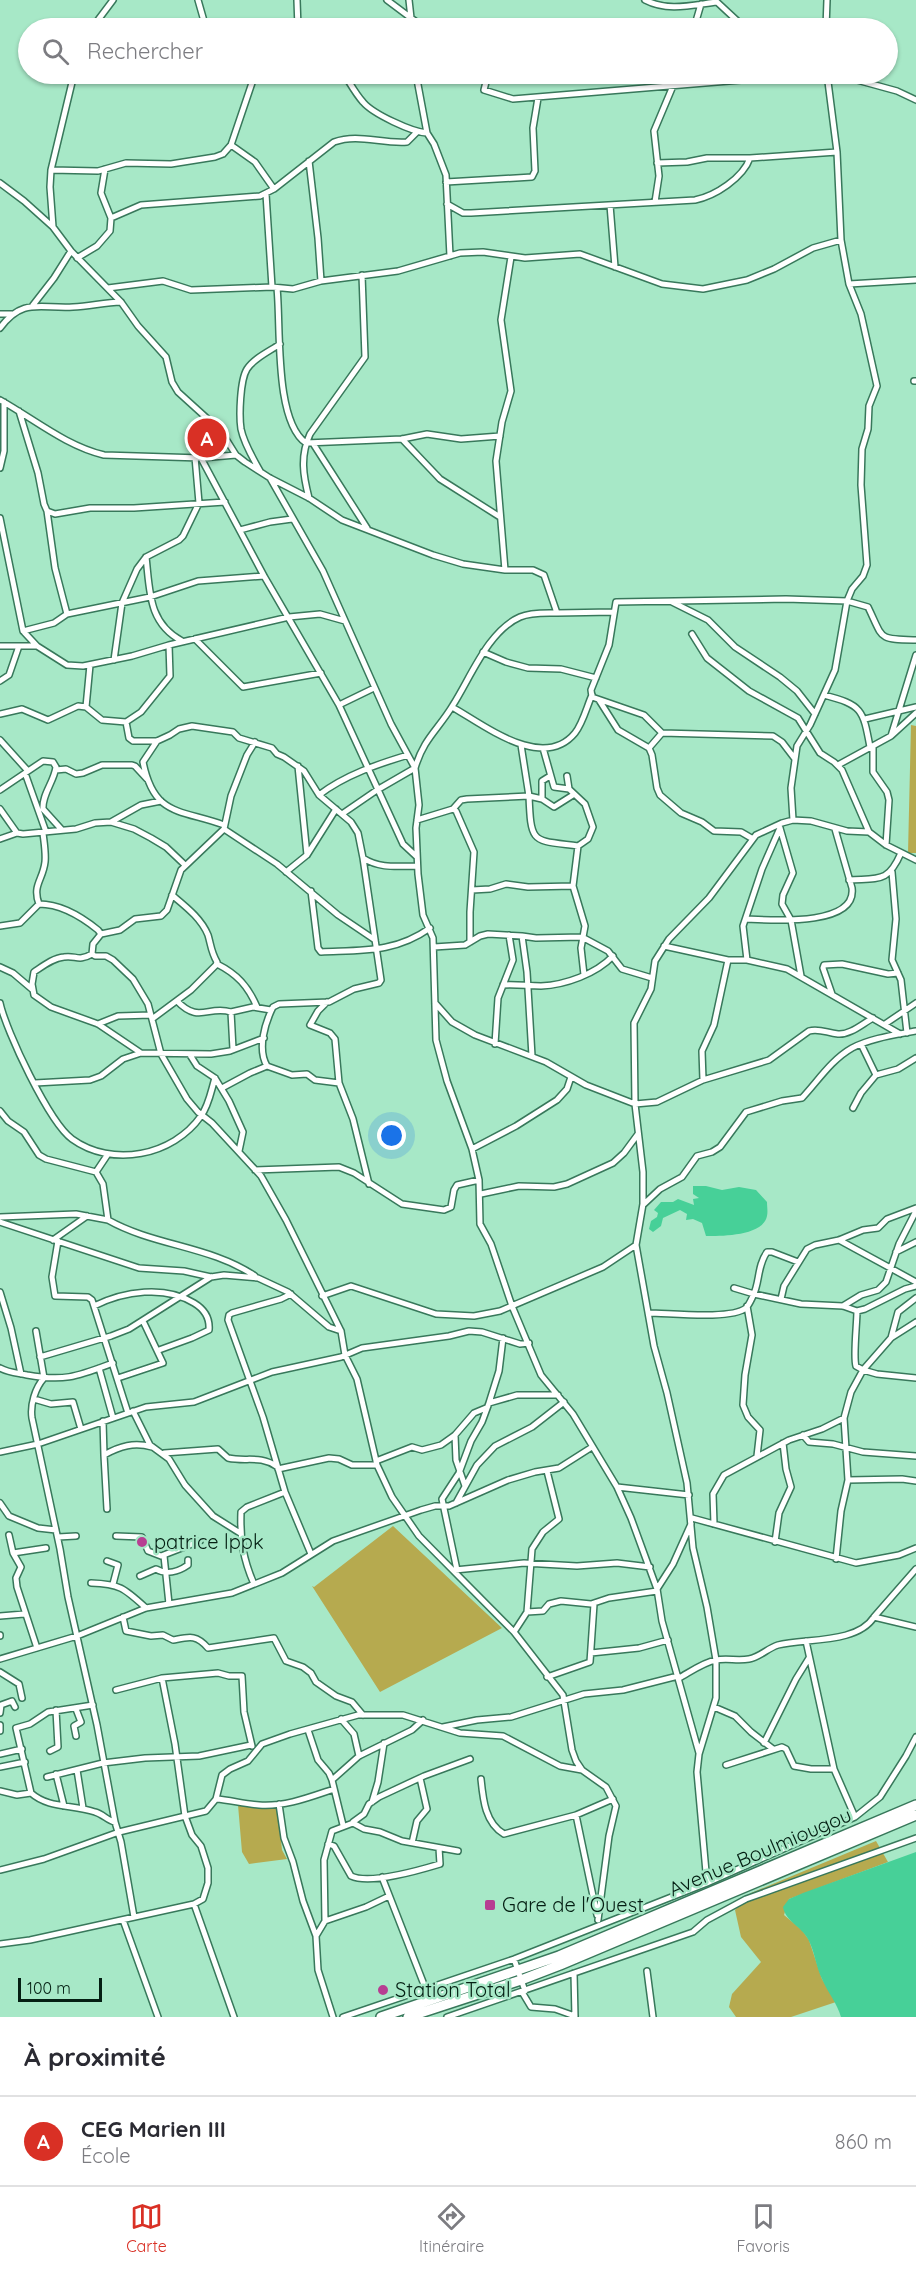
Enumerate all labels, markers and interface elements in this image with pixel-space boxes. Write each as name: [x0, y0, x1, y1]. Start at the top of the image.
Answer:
search box: [18, 18, 898, 84]
icon: search: [39, 35, 72, 68]
text: Rechercher: [87, 37, 203, 65]
pin: A: [188, 416, 226, 460]
your location: [377, 1121, 406, 1150]
place label: patrice lppk: [154, 1529, 264, 1554]
marker: patrice lppk: [135, 1535, 149, 1549]
street label: Avenue Boulmiougou: [665, 1802, 855, 1901]
place label: Gare de l'Ouest: [502, 1892, 644, 1917]
marker: Gare de l'Ouest: [483, 1898, 497, 1912]
scale bar: [18, 1975, 102, 2002]
place label: Station Total: [395, 1977, 511, 2002]
text: 100 m: [27, 1978, 71, 1998]
marker: Station Total: [376, 1983, 390, 1997]
text: À proximité: [24, 2040, 166, 2073]
text: CEG Marien III: [81, 2115, 226, 2143]
text: A: [37, 2129, 50, 2154]
text: 860 m: [835, 2129, 892, 2154]
text: École: [81, 2143, 131, 2168]
tab: Carte: [126, 2200, 167, 2256]
tab: Itinéraire: [419, 2200, 484, 2256]
tab: Favoris: [736, 2200, 790, 2256]

